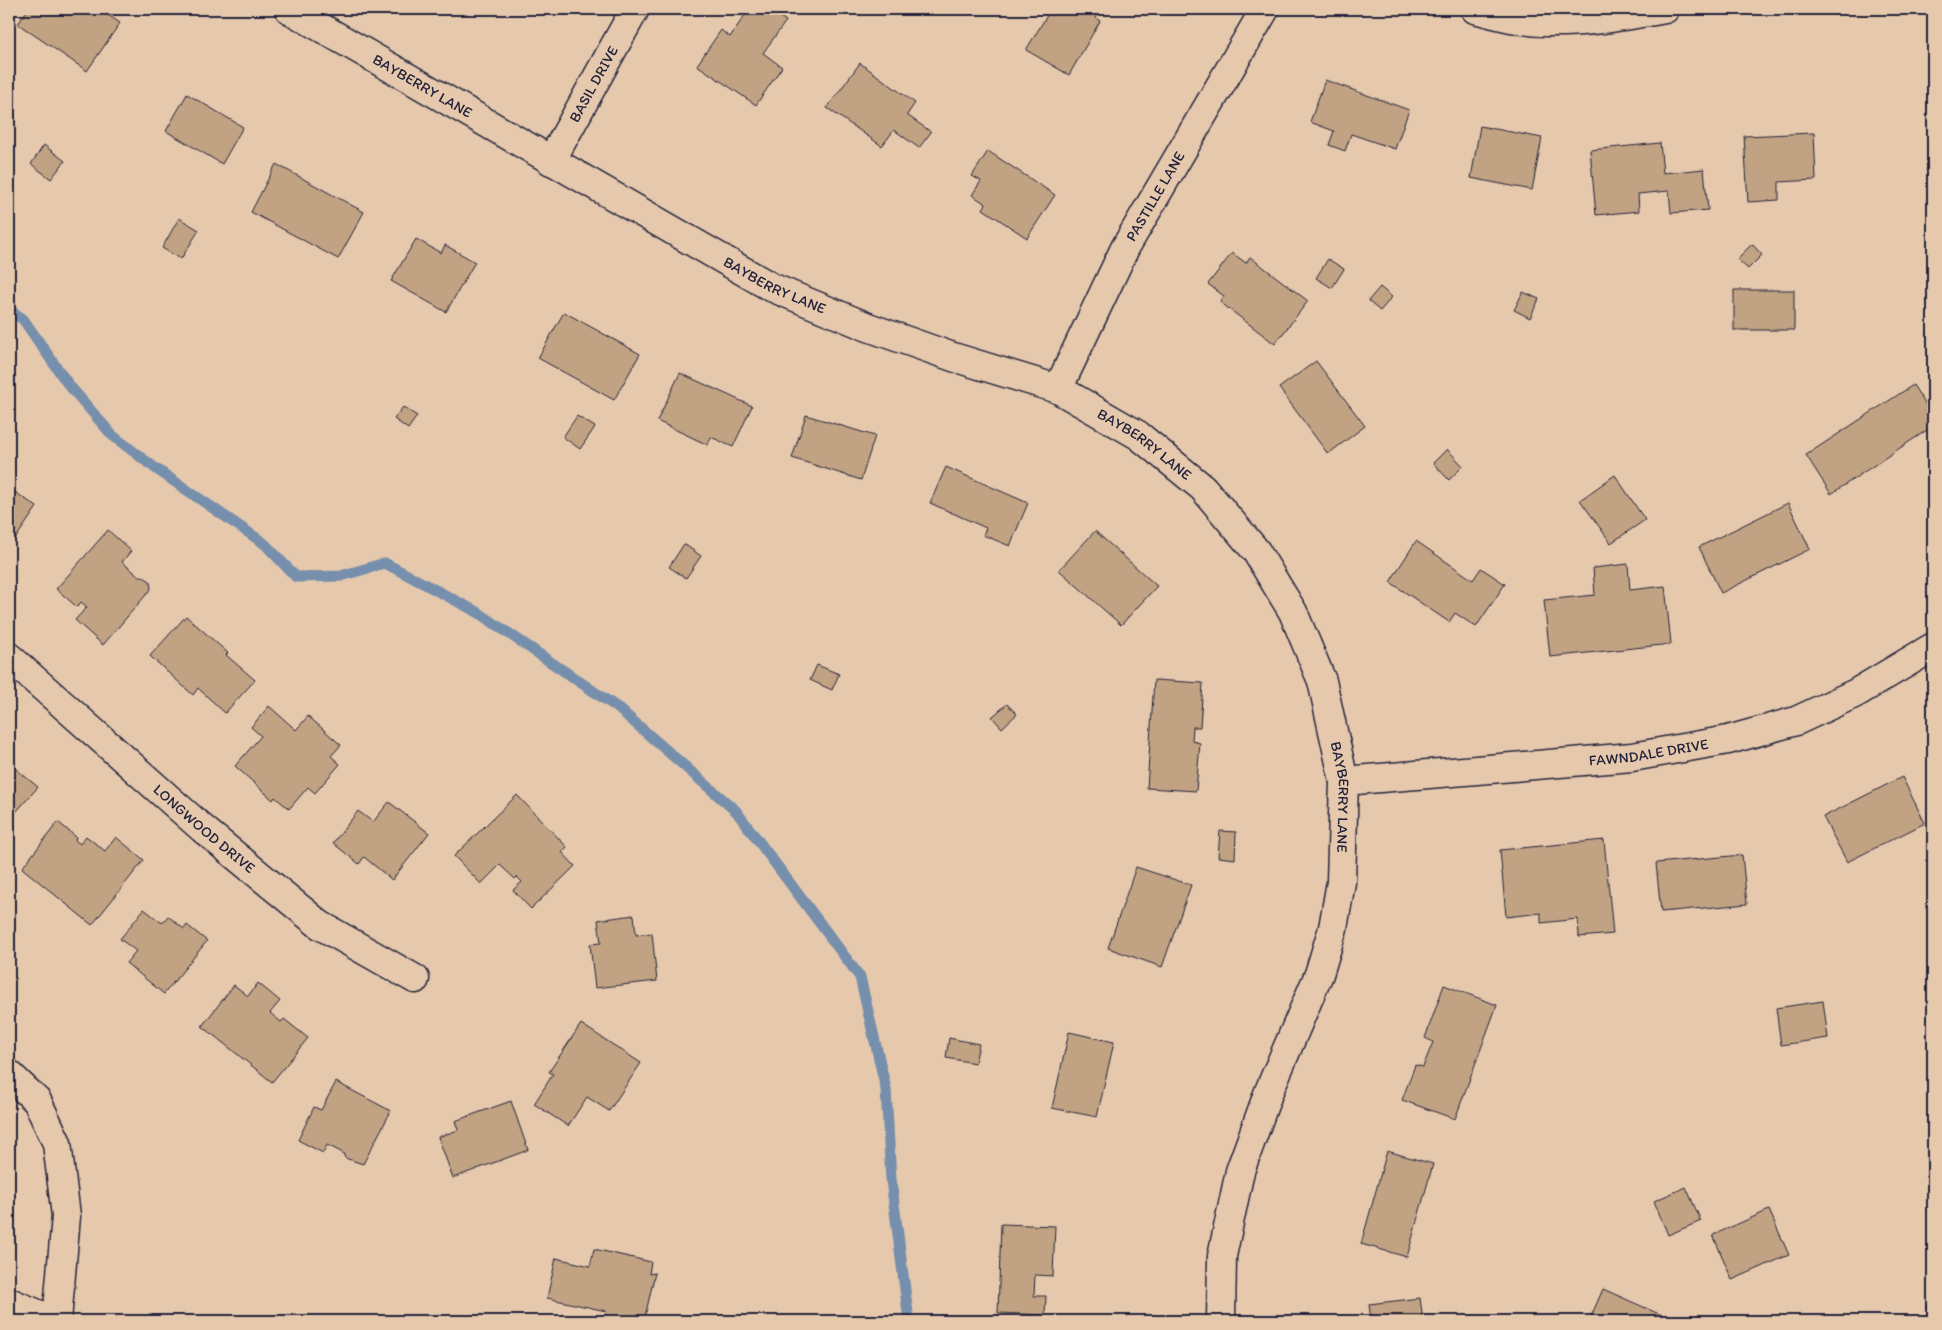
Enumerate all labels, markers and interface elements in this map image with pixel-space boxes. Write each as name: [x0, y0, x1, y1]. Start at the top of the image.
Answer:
street label: BASIL DRIVE: [565, 43, 622, 125]
street label: BAYBERRY LANE: [369, 50, 475, 122]
street label: PASTILLE LANE: [1122, 148, 1189, 244]
street label: BAYBERRY LANE: [720, 253, 829, 318]
street label: BAYBERRY LANE: [1094, 405, 1195, 484]
street label: FAWNDALE DRIVE: [1588, 735, 1710, 770]
street label: BAYBERRY LANE: [1327, 740, 1353, 853]
street label: LONGWOOD DRIVE: [150, 780, 259, 877]

